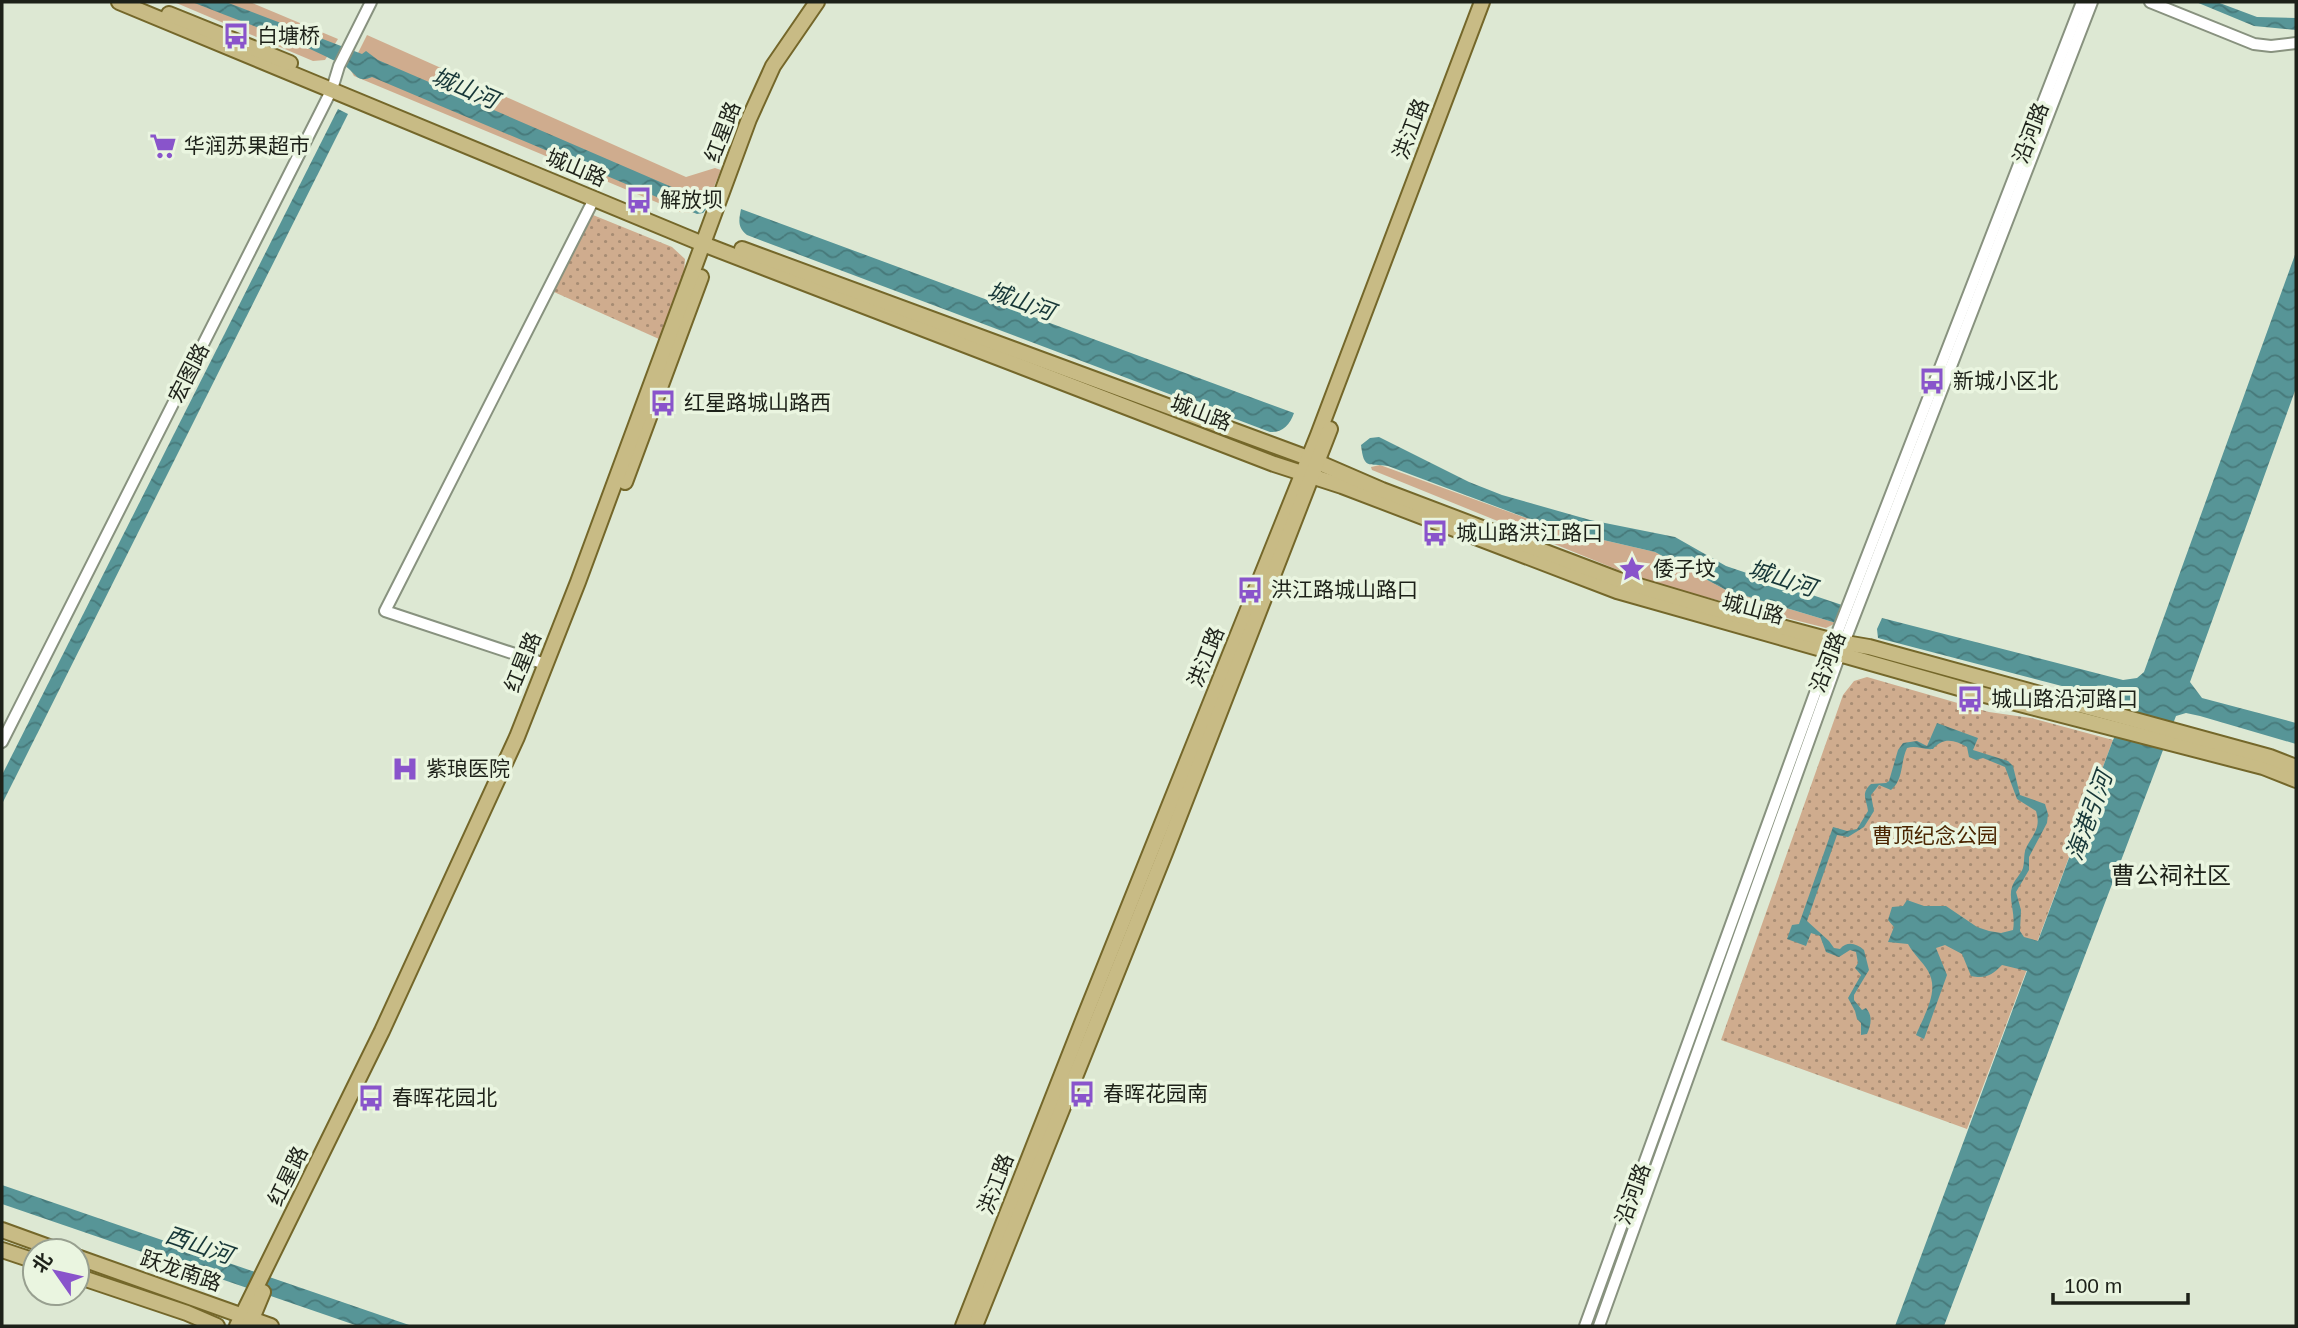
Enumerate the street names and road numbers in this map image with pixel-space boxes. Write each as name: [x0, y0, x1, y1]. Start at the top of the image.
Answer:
street label: 洪江路: [1389, 95, 1433, 162]
street label: 红星路: [701, 98, 745, 165]
street label: 沿河路: [2009, 99, 2053, 166]
street label: 城山路: [543, 145, 610, 190]
street label: 宏图路: [164, 339, 213, 406]
street label: 城山路: [1168, 391, 1235, 435]
street label: 城山路: [1720, 589, 1787, 628]
street label: 洪江路: [1183, 623, 1228, 690]
street label: 红星路: [500, 628, 545, 695]
street label: 沿河路: [1806, 628, 1850, 695]
street label: 红星路: [263, 1142, 312, 1209]
street label: 洪江路: [974, 1150, 1018, 1217]
street label: 沿河路: [1611, 1160, 1654, 1227]
street label: 跃龙南路: [138, 1246, 225, 1295]

